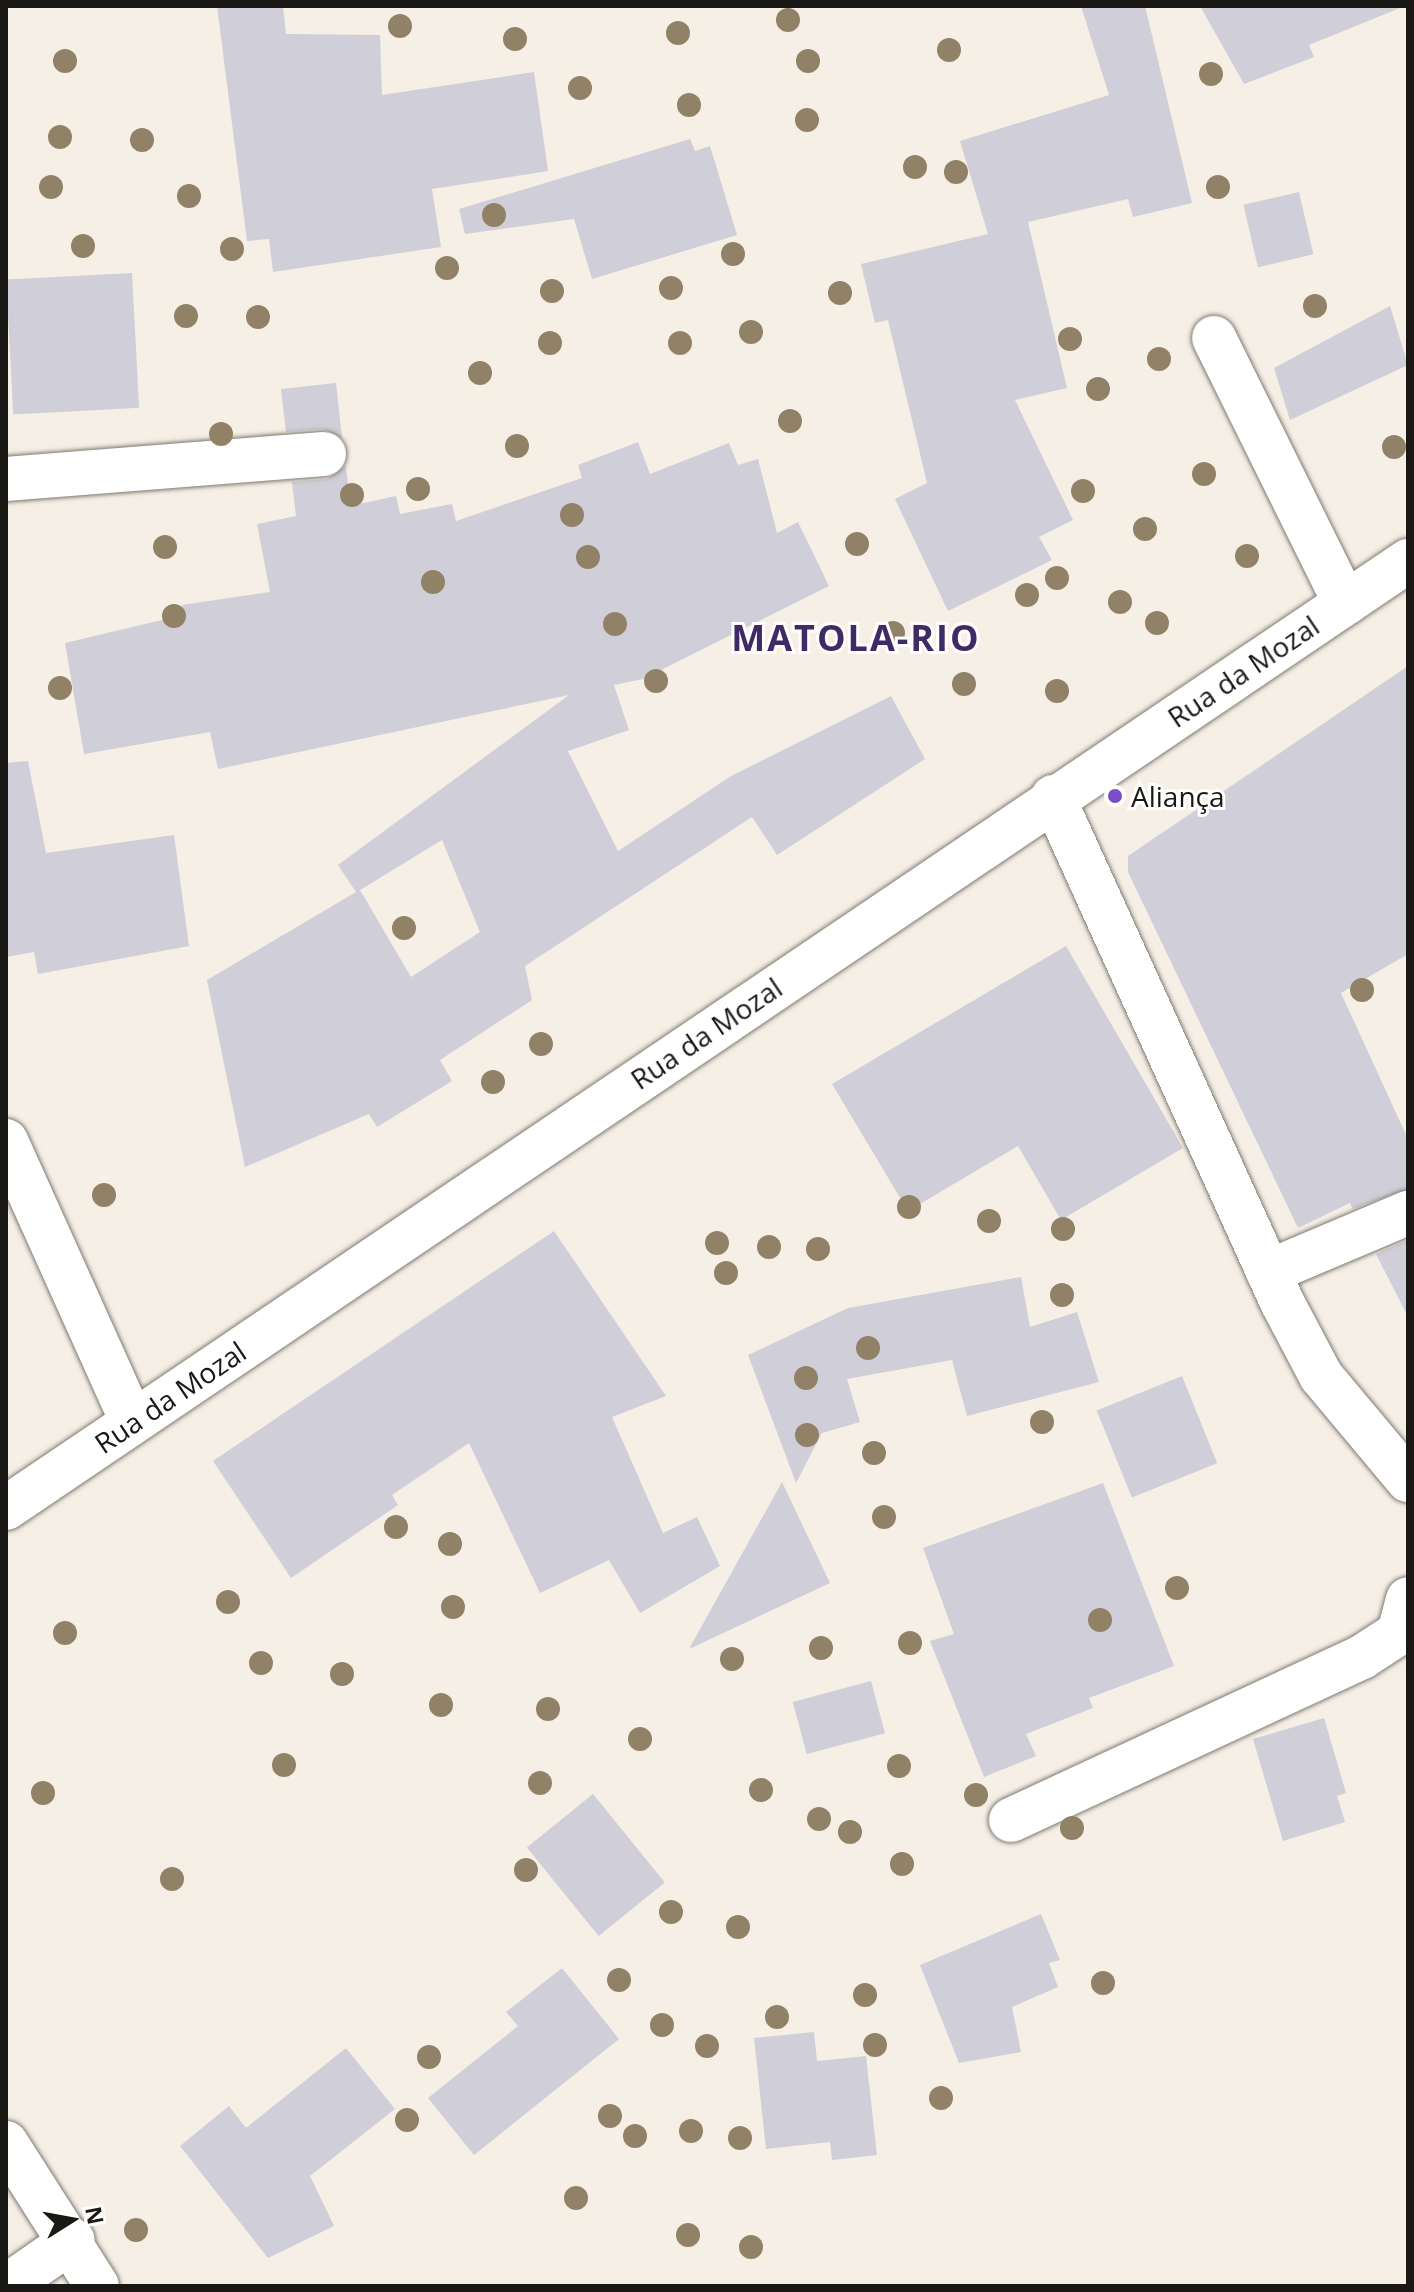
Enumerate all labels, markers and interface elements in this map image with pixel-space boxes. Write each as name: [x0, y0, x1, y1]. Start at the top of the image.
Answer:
street label: Rua da Mozal: [1161, 608, 1325, 734]
district label: MATOLA-RIO: [731, 616, 981, 660]
place label: Aliança: [1131, 779, 1225, 813]
marker: Aliança: [1106, 787, 1124, 805]
street label: Rua da Mozal: [624, 970, 788, 1096]
street label: Rua da Mozal: [88, 1334, 252, 1460]
north arrow: [32, 2180, 112, 2260]
text: N: [79, 2204, 112, 2227]

